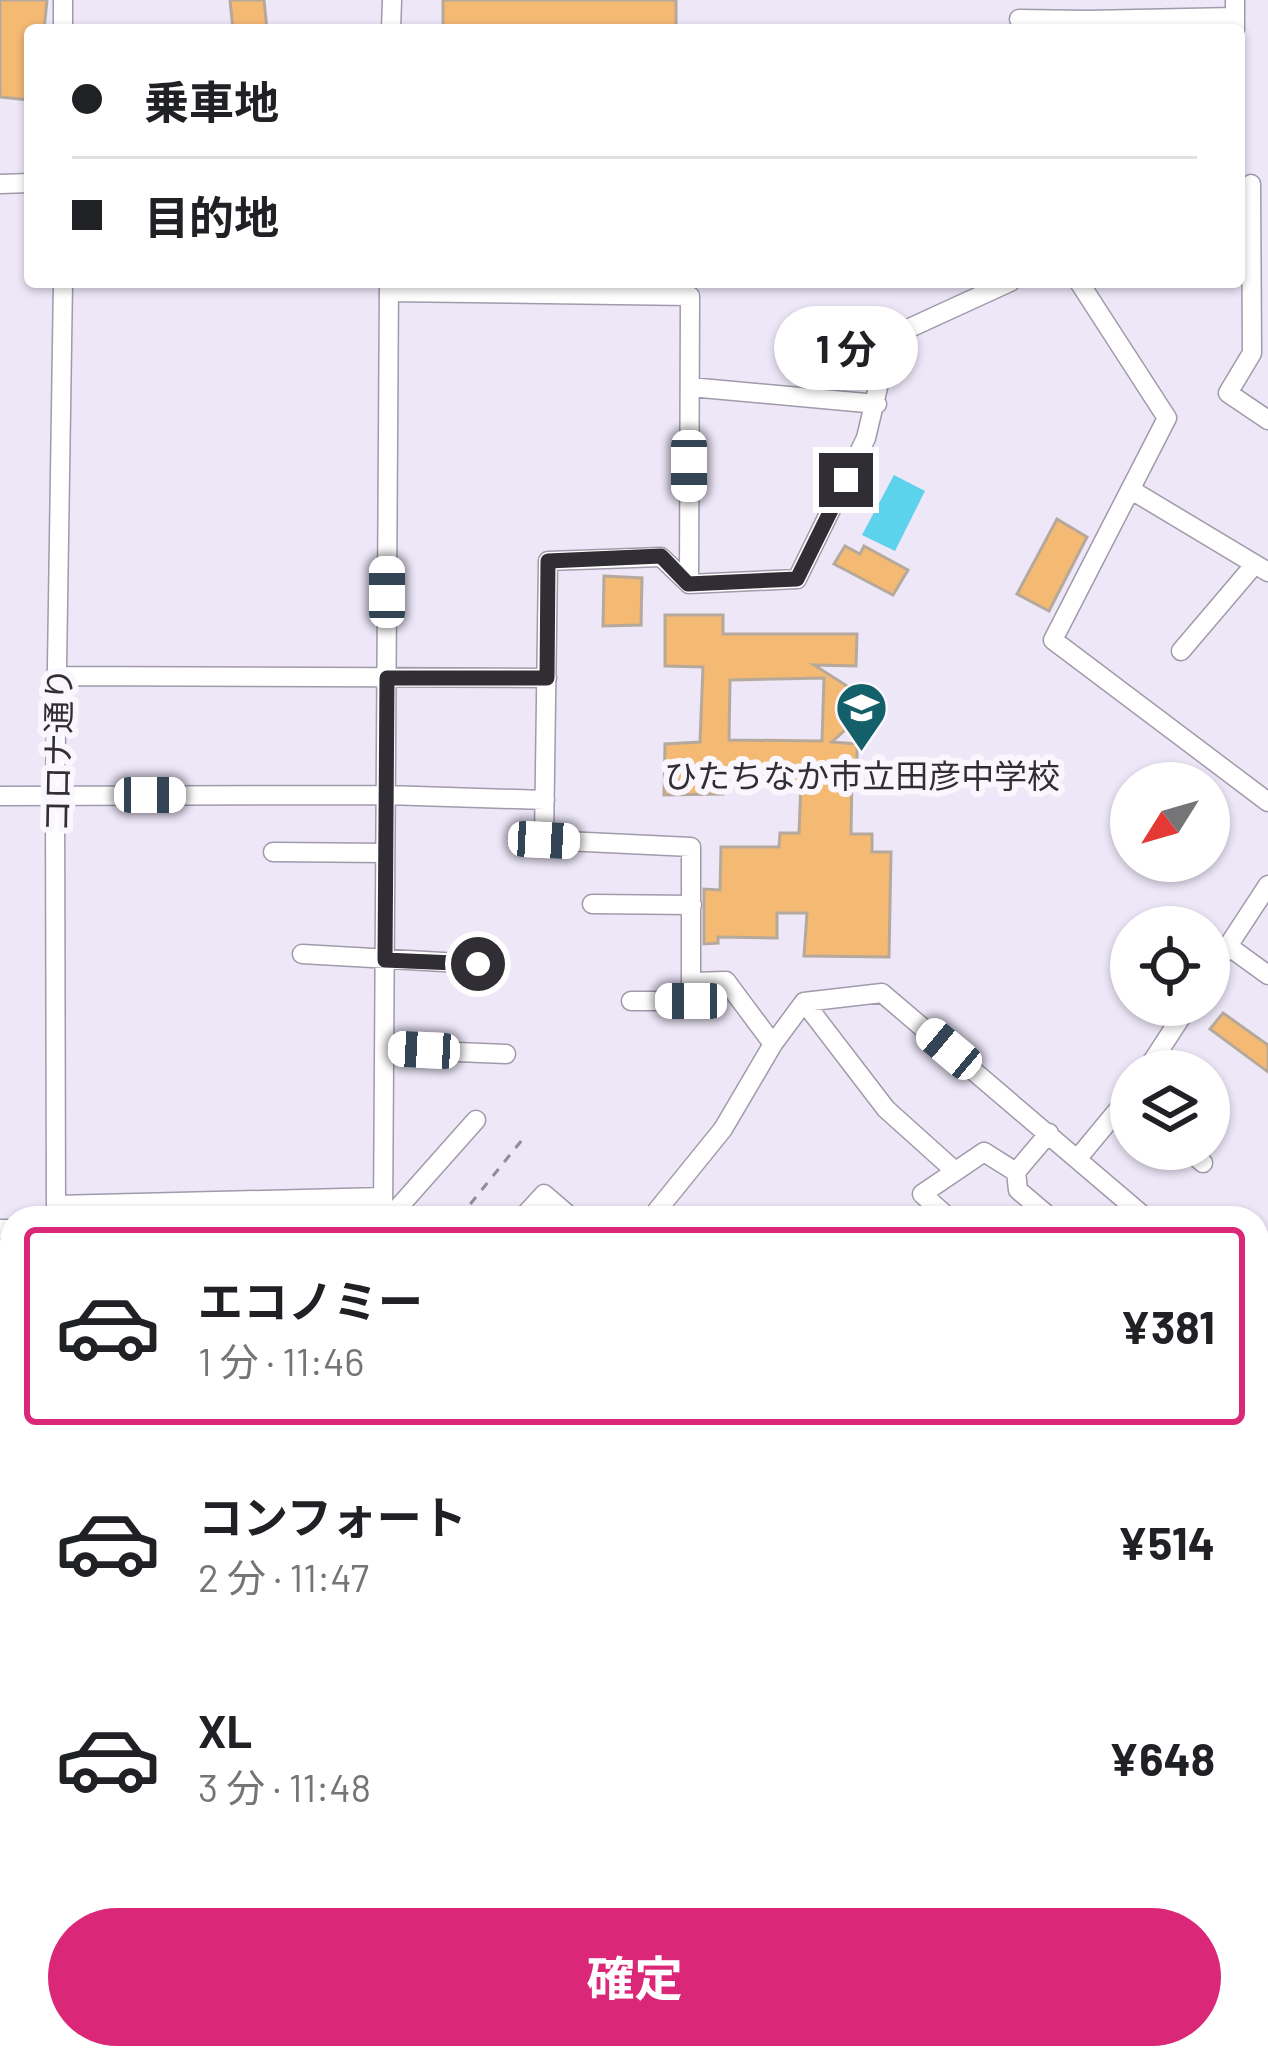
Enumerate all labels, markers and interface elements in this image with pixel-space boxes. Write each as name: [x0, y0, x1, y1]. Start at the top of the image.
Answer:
text: 乗車地: [144, 74, 279, 128]
text: 目的地: [144, 189, 279, 243]
callout: 1 分: [774, 306, 918, 390]
text: 1 分: [816, 324, 876, 371]
car: [671, 430, 707, 502]
route end: [819, 453, 873, 507]
car: [369, 556, 405, 628]
street label: コロナ通り: [36, 667, 78, 833]
school or university icon: ひたちなか市立田彦中学校: [834, 680, 890, 754]
place label: ひたちなか市立田彦中学校: [664, 755, 1060, 795]
north arrow: [1110, 762, 1230, 882]
map controls: [1110, 762, 1230, 1170]
car: [114, 777, 186, 813]
car: [507, 820, 581, 860]
button: locate: [1110, 906, 1230, 1026]
route start: [451, 937, 505, 991]
car: [655, 983, 727, 1019]
car: [910, 1012, 988, 1086]
car: [387, 1030, 461, 1070]
button: layers: [1110, 1050, 1230, 1170]
icon: car: [54, 1272, 162, 1380]
text: エコノミー: [198, 1273, 423, 1327]
text: ¥381: [1120, 1299, 1215, 1353]
text: 1 分 · 11:46: [198, 1337, 364, 1384]
icon: car: [54, 1488, 162, 1596]
text: コンフォート: [198, 1489, 467, 1543]
text: ¥514: [1117, 1515, 1215, 1569]
text: 2 分 · 11:47: [198, 1553, 369, 1600]
text: XL: [198, 1703, 252, 1757]
icon: car: [54, 1704, 162, 1812]
text: ¥648: [1108, 1731, 1215, 1785]
text: 3 分 · 11:48: [198, 1763, 371, 1810]
button: 確定: [48, 1908, 1221, 2046]

